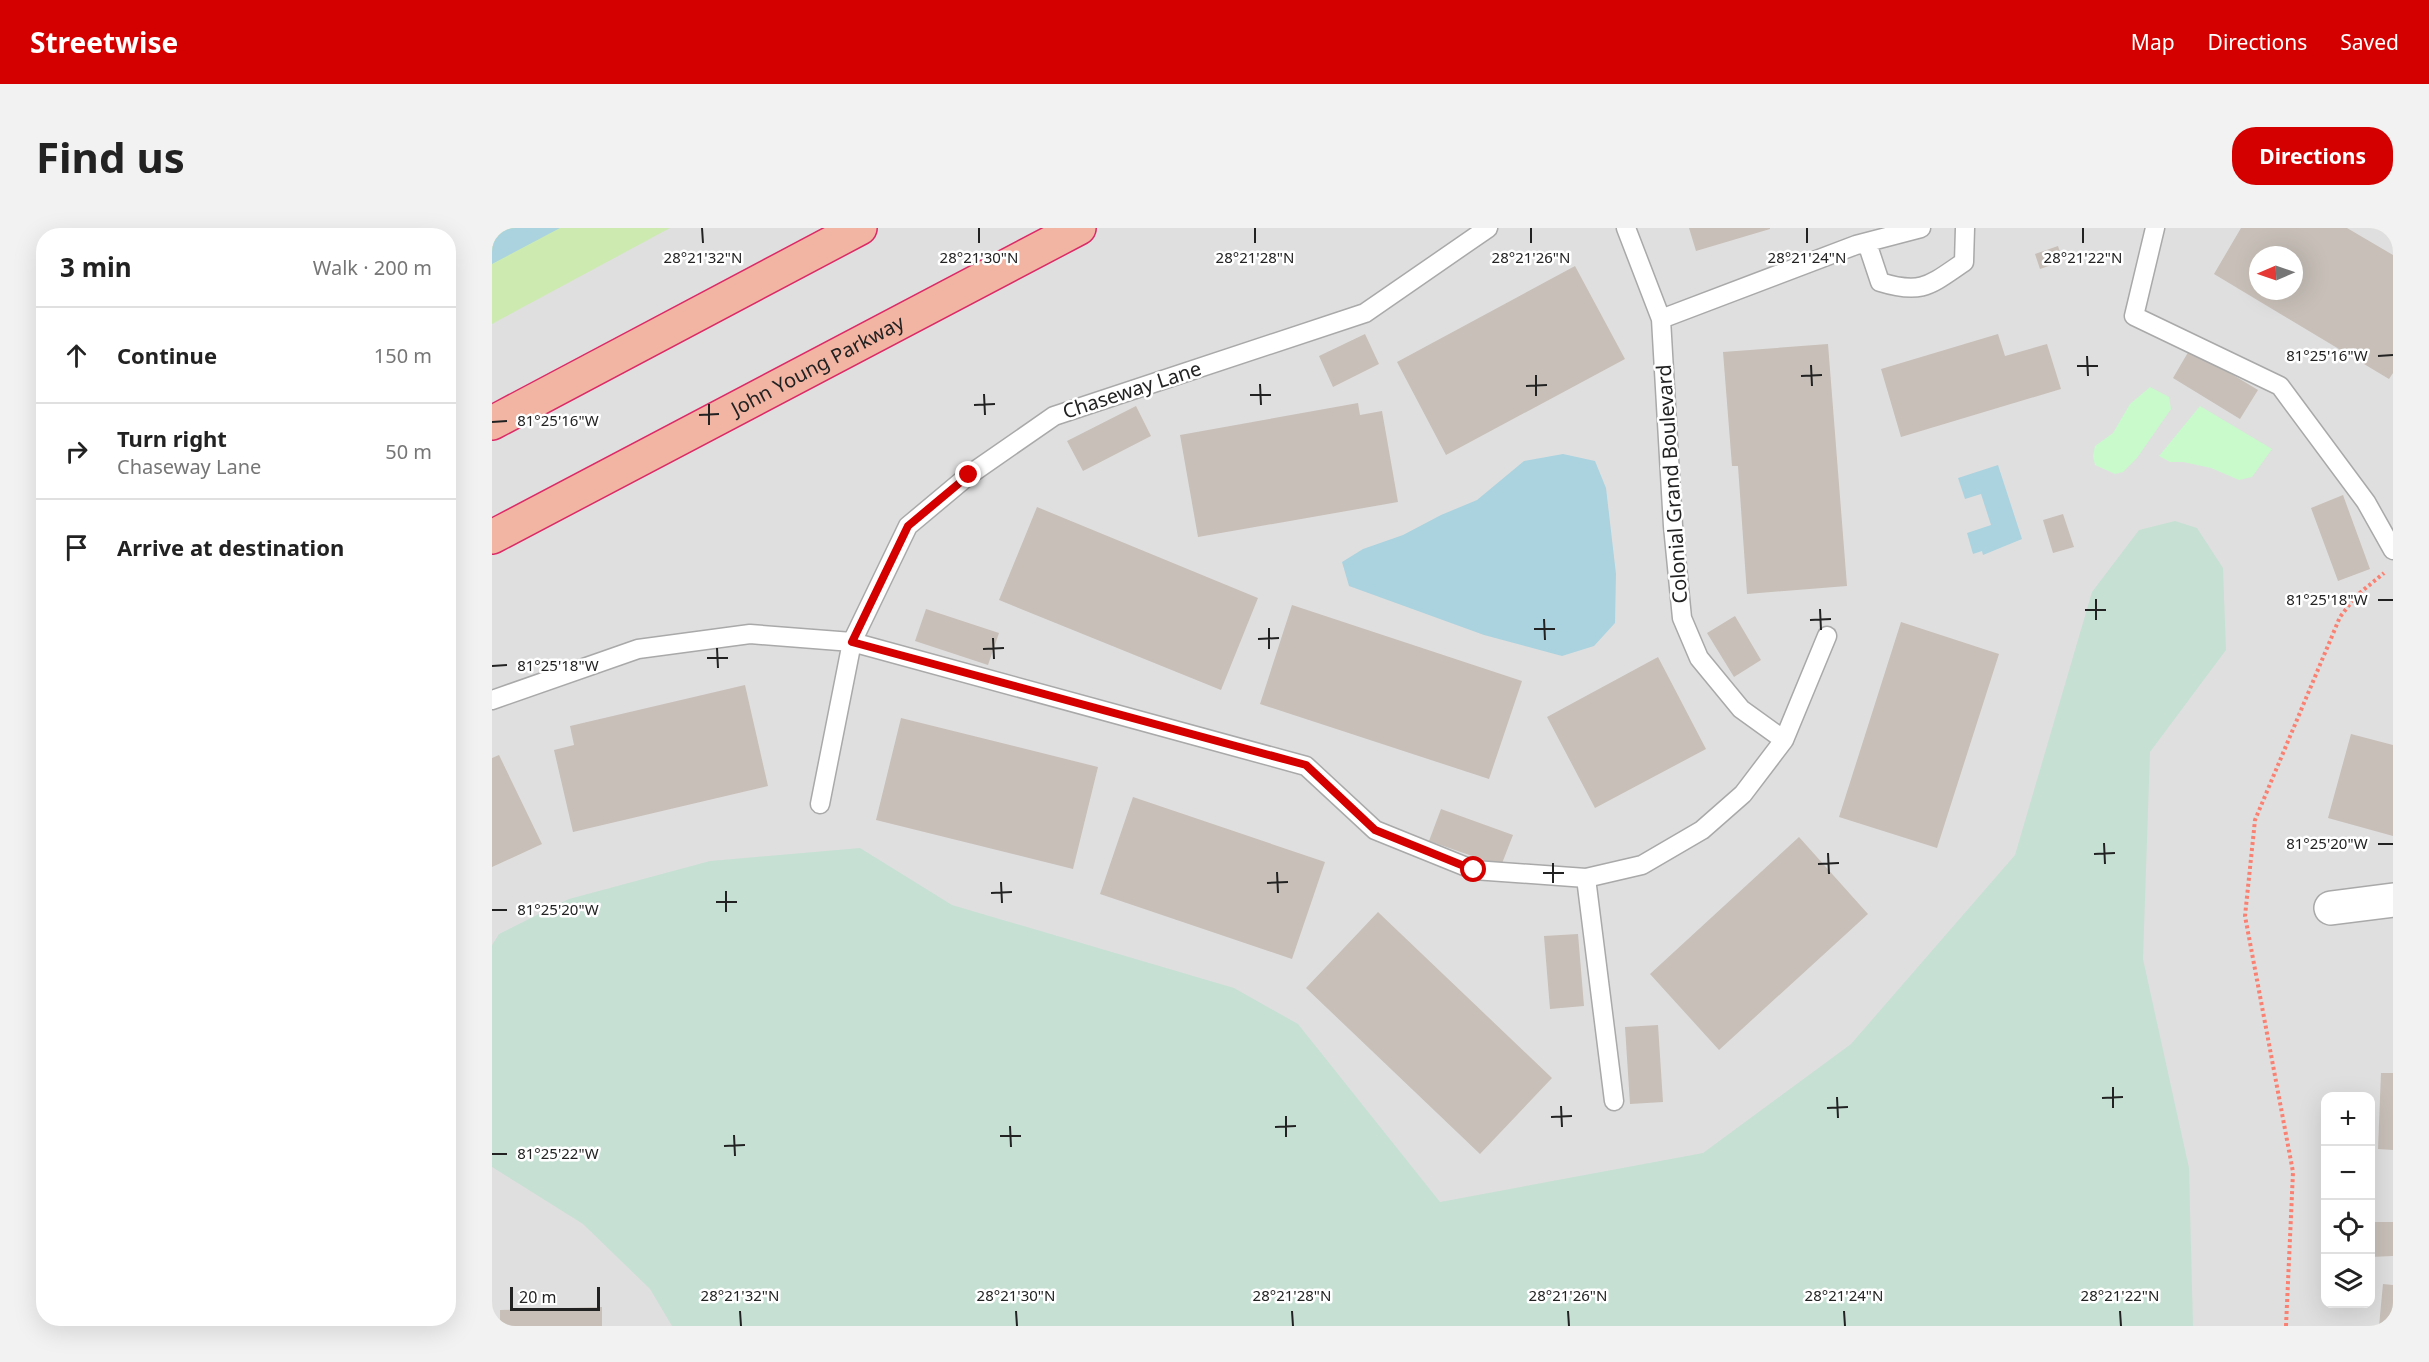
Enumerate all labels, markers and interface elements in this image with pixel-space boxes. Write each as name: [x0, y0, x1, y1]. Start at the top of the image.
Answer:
text: Streetwise: [30, 23, 178, 61]
text: Map: [2131, 28, 2175, 56]
text: Directions: [2208, 28, 2307, 56]
text: Saved: [2340, 28, 2399, 56]
button: Directions: [2232, 127, 2393, 185]
text: Find us: [36, 128, 185, 185]
north arrow: [2249, 246, 2303, 300]
text: 28°21'32"N: [664, 247, 742, 267]
text: 28°21'30"N: [940, 247, 1018, 267]
text: 28°21'28"N: [1216, 247, 1294, 267]
text: 28°21'26"N: [1492, 247, 1570, 267]
text: 28°21'24"N: [1768, 247, 1846, 267]
text: 28°21'22"N: [2044, 247, 2122, 267]
text: 3 min: [60, 249, 132, 285]
text: Walk · 200 m: [313, 254, 432, 281]
street label: John Young Parkway: [725, 308, 909, 423]
icon: ahead: [60, 339, 93, 372]
text: Continue: [117, 340, 217, 370]
text: 150 m: [374, 342, 432, 369]
text: 81°25'16"W: [2286, 345, 2368, 365]
street label: Chaseway Lane: [1059, 354, 1205, 425]
street label: Colonial Grand Boulevard: [1650, 364, 1693, 605]
text: 81°25'16"W: [517, 410, 599, 430]
text: Turn right: [117, 423, 227, 453]
icon: right: [60, 435, 93, 468]
text: 50 m: [385, 438, 432, 465]
text: Chaseway Lane: [117, 453, 261, 480]
route end: [955, 461, 981, 487]
icon: arrive: [60, 531, 93, 564]
text: Arrive at destination: [117, 532, 344, 562]
text: 81°25'18"W: [2286, 589, 2368, 609]
text: 81°25'18"W: [517, 655, 599, 675]
text: 81°25'20"W: [2286, 833, 2368, 853]
route start: [1460, 856, 1486, 882]
text: 81°25'20"W: [517, 899, 599, 919]
map controls: [2321, 1092, 2375, 1308]
button: +: [2321, 1092, 2375, 1146]
text: 81°25'22"W: [517, 1143, 599, 1163]
button: −: [2321, 1146, 2375, 1200]
button: locate: [2321, 1200, 2375, 1254]
button: layers: [2321, 1254, 2375, 1308]
scale bar: [510, 1284, 600, 1312]
text: 28°21'32"N: [701, 1285, 779, 1305]
text: 28°21'30"N: [977, 1285, 1055, 1305]
text: 28°21'28"N: [1253, 1285, 1331, 1305]
text: 28°21'26"N: [1529, 1285, 1607, 1305]
text: 28°21'24"N: [1805, 1285, 1883, 1305]
text: 28°21'22"N: [2081, 1285, 2159, 1305]
text: 20 m: [519, 1286, 556, 1308]

